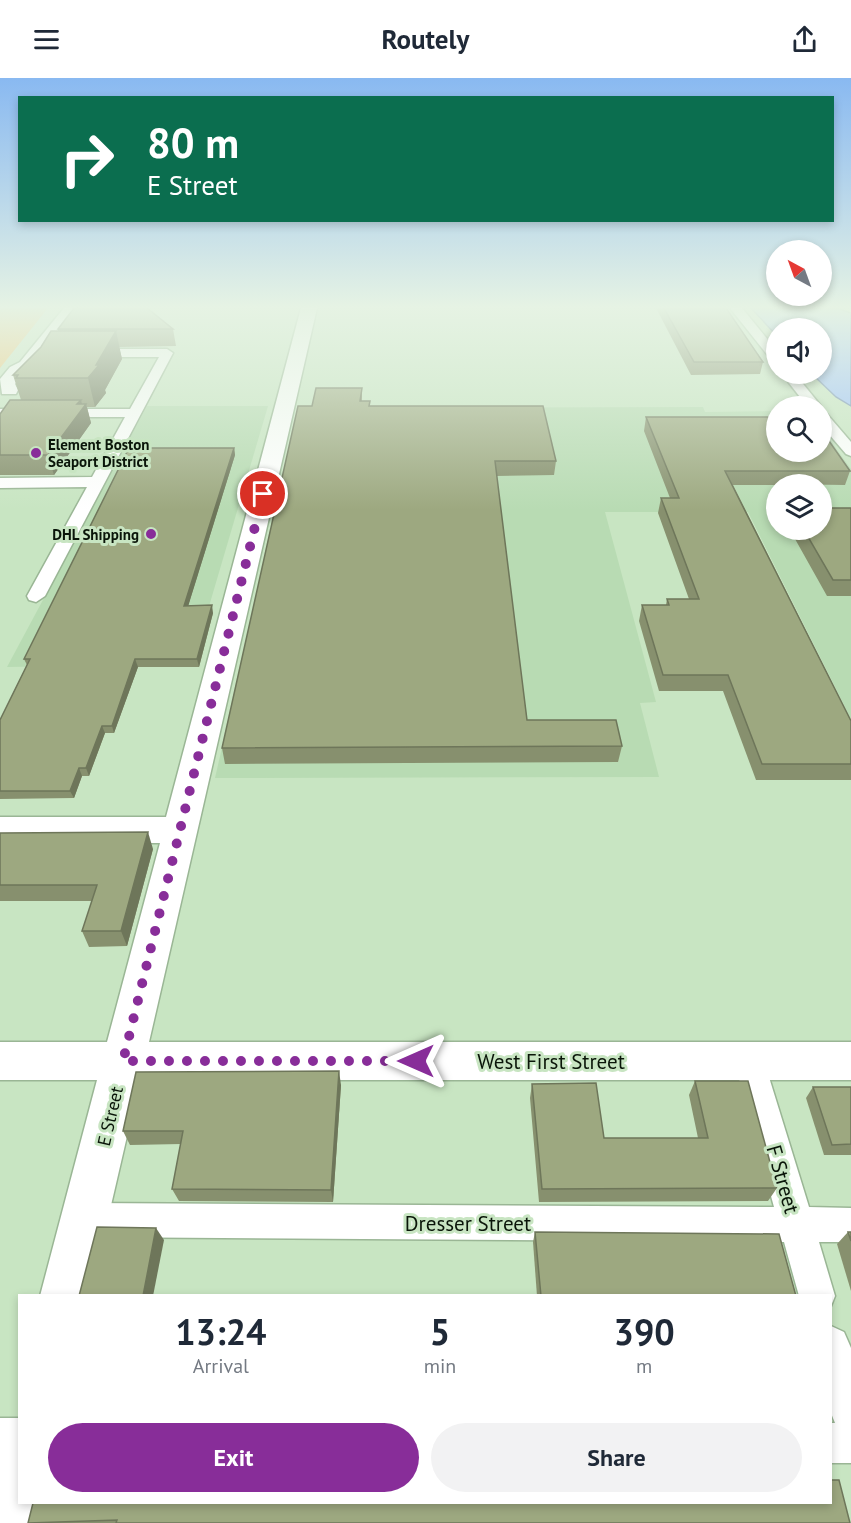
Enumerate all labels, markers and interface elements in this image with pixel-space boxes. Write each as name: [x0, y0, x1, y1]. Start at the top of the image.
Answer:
text: Routely: [382, 22, 469, 56]
icon: menu: [30, 23, 63, 56]
icon: share: [788, 23, 821, 56]
text: 80 m: [147, 115, 239, 170]
icon: right: [48, 120, 126, 198]
text: E Street: [147, 168, 238, 202]
north arrow: [766, 240, 832, 306]
map controls: [766, 240, 832, 540]
button: sound: [766, 318, 832, 384]
button: search: [766, 396, 832, 462]
place label: Element Boston Seaport District: [48, 435, 149, 471]
marker: Element Boston Seaport District: [29, 446, 43, 460]
pin: [237, 468, 288, 519]
button: layers: [766, 474, 832, 540]
icon: arrive: [246, 477, 279, 510]
place label: DHL Shipping: [52, 525, 139, 544]
marker: DHL Shipping: [144, 527, 158, 541]
position arrow: [384, 1029, 448, 1093]
street label: West First Street: [477, 1048, 625, 1075]
street label: E Street: [92, 1084, 128, 1148]
street label: F Street: [760, 1142, 806, 1216]
street label: Dresser Street: [405, 1210, 531, 1237]
text: 13:24: [175, 1308, 267, 1355]
text: 5: [430, 1308, 450, 1355]
text: 390: [614, 1308, 675, 1355]
text: Arrival: [193, 1353, 249, 1379]
text: min: [424, 1353, 456, 1379]
text: m: [636, 1353, 652, 1379]
button: Exit: [48, 1423, 419, 1492]
button: Share: [431, 1423, 802, 1492]

